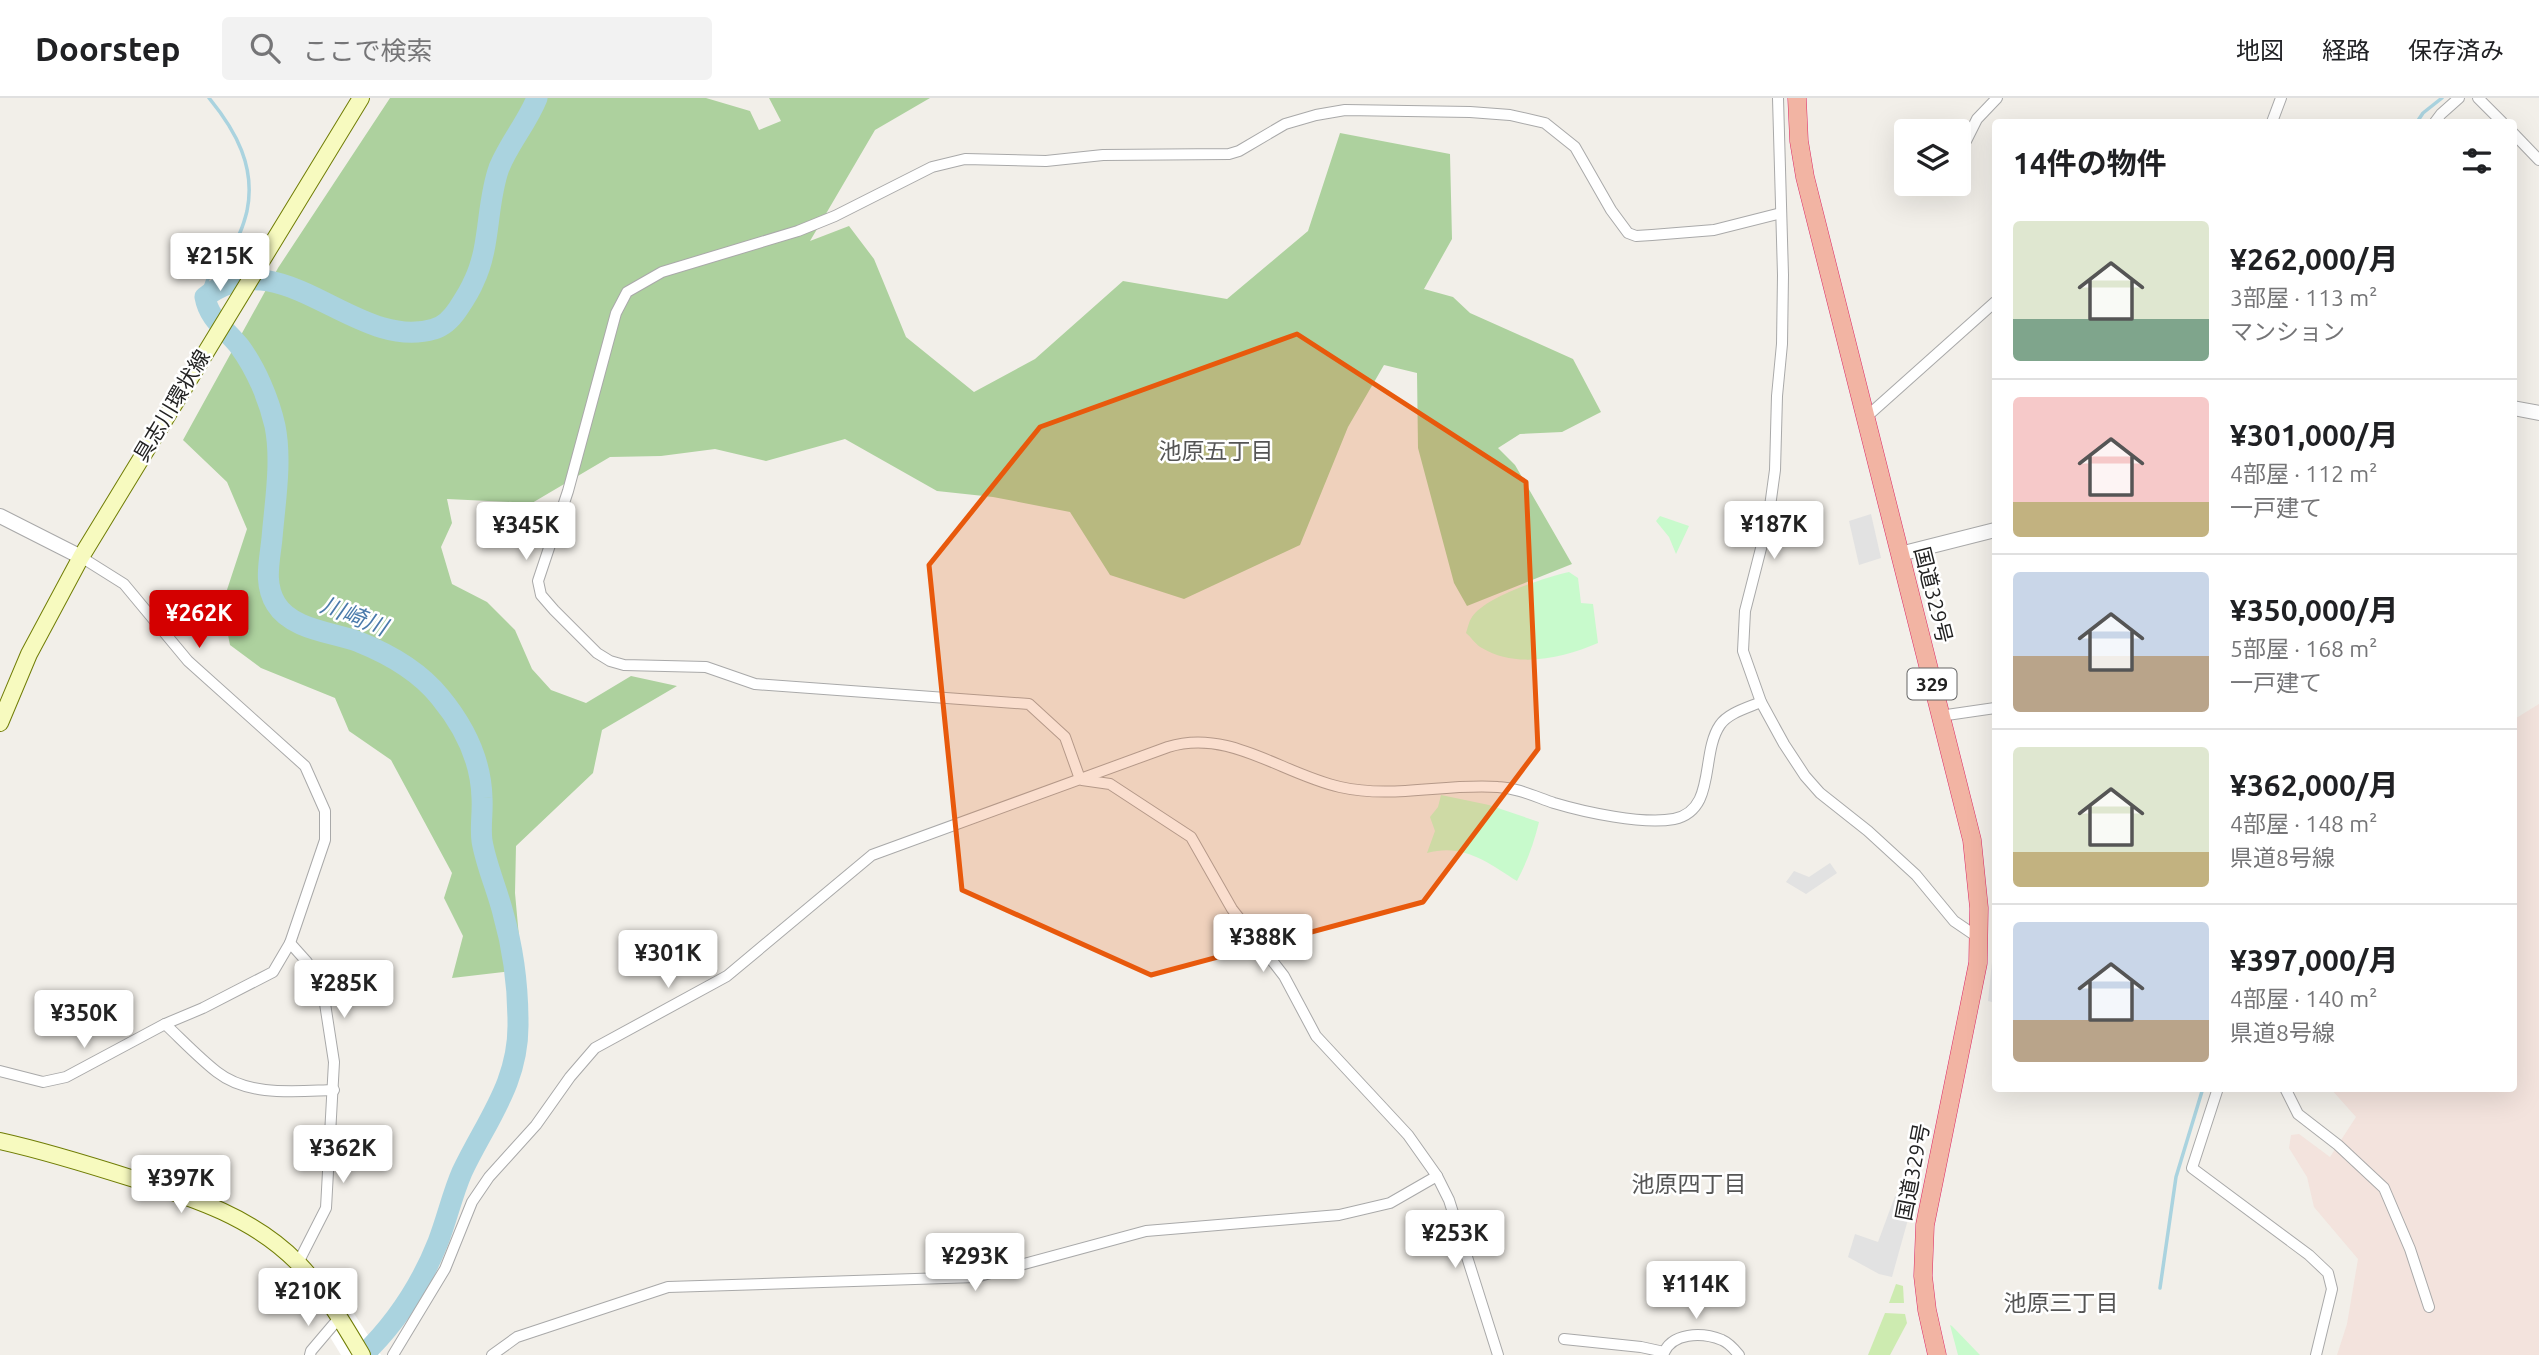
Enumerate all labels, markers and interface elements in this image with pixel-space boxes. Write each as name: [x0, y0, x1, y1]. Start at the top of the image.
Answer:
search box: [222, 17, 712, 80]
icon: search: [246, 29, 284, 67]
text: Doorstep: [35, 30, 180, 67]
text: ここで検索: [302, 36, 432, 65]
text: 地図: [2236, 37, 2284, 64]
text: 経路: [2322, 37, 2370, 64]
text: 保存済み: [2408, 37, 2504, 64]
map controls: [1894, 119, 1971, 196]
button: layers: [1894, 119, 1971, 196]
icon: filters: [2458, 142, 2496, 180]
text: 14件の物件: [2013, 146, 2167, 180]
pin: ¥215K: [171, 234, 269, 293]
text: ¥262,000/月: [2230, 242, 2398, 276]
text: ¥215K: [186, 243, 254, 268]
icon: home: [2069, 249, 2153, 333]
text: 3部屋 · 113 m²: [2230, 285, 2377, 310]
text: マンション: [2230, 319, 2345, 344]
street label: 具志川環状線: [128, 345, 214, 466]
text: ¥301,000/月: [2230, 418, 2398, 452]
icon: home: [2069, 425, 2153, 509]
district label: 池原五丁目: [1159, 438, 1274, 463]
text: 4部屋 · 112 m²: [2230, 461, 2377, 486]
text: 一戸建て: [2230, 495, 2322, 520]
pin: ¥187K: [1725, 502, 1823, 561]
pin: ¥345K: [477, 503, 575, 562]
text: ¥187K: [1740, 511, 1808, 536]
text: ¥345K: [492, 512, 560, 537]
street label: 国道329号: [1910, 544, 1958, 645]
pin: ¥262K: [150, 590, 248, 650]
water label: 川崎川: [317, 591, 394, 641]
text: ¥350,000/月: [2230, 593, 2398, 627]
text: ¥262K: [165, 600, 233, 625]
icon: home: [2069, 600, 2153, 684]
text: 5部屋 · 168 m²: [2230, 636, 2377, 661]
road number: 329: [1908, 668, 1956, 699]
text: 一戸建て: [2230, 670, 2322, 695]
text: ¥362,000/月: [2230, 768, 2398, 802]
icon: home: [2069, 775, 2153, 859]
text: 4部屋 · 148 m²: [2230, 811, 2377, 836]
text: 県道8号線: [2230, 845, 2335, 870]
pin: ¥388K: [1214, 914, 1312, 974]
text: ¥388K: [1229, 924, 1297, 949]
pin: ¥301K: [619, 930, 717, 990]
text: ¥301K: [634, 940, 702, 965]
text: ¥397,000/月: [2230, 943, 2398, 977]
icon: home: [2069, 950, 2153, 1034]
pin: ¥285K: [295, 960, 393, 1020]
text: ¥285K: [310, 970, 378, 995]
text: 4部屋 · 140 m²: [2230, 986, 2377, 1011]
pin: ¥350K: [35, 990, 133, 1050]
text: ¥350K: [50, 1000, 118, 1025]
text: 県道8号線: [2230, 1020, 2335, 1045]
street label: 国道329号: [1891, 1121, 1933, 1222]
pin: ¥362K: [294, 1126, 392, 1185]
text: ¥362K: [309, 1135, 377, 1160]
pin: ¥397K: [132, 1156, 230, 1215]
text: ¥397K: [147, 1165, 215, 1190]
district label: 池原四丁目: [1632, 1171, 1747, 1196]
pin: ¥253K: [1406, 1210, 1504, 1270]
text: ¥253K: [1421, 1220, 1489, 1245]
pin: ¥293K: [926, 1234, 1024, 1293]
text: ¥293K: [941, 1243, 1009, 1268]
pin: ¥114K: [1647, 1262, 1745, 1321]
pin: ¥210K: [259, 1268, 357, 1328]
text: ¥114K: [1662, 1271, 1730, 1296]
text: ¥210K: [274, 1278, 342, 1303]
district label: 池原三丁目: [2004, 1290, 2119, 1315]

